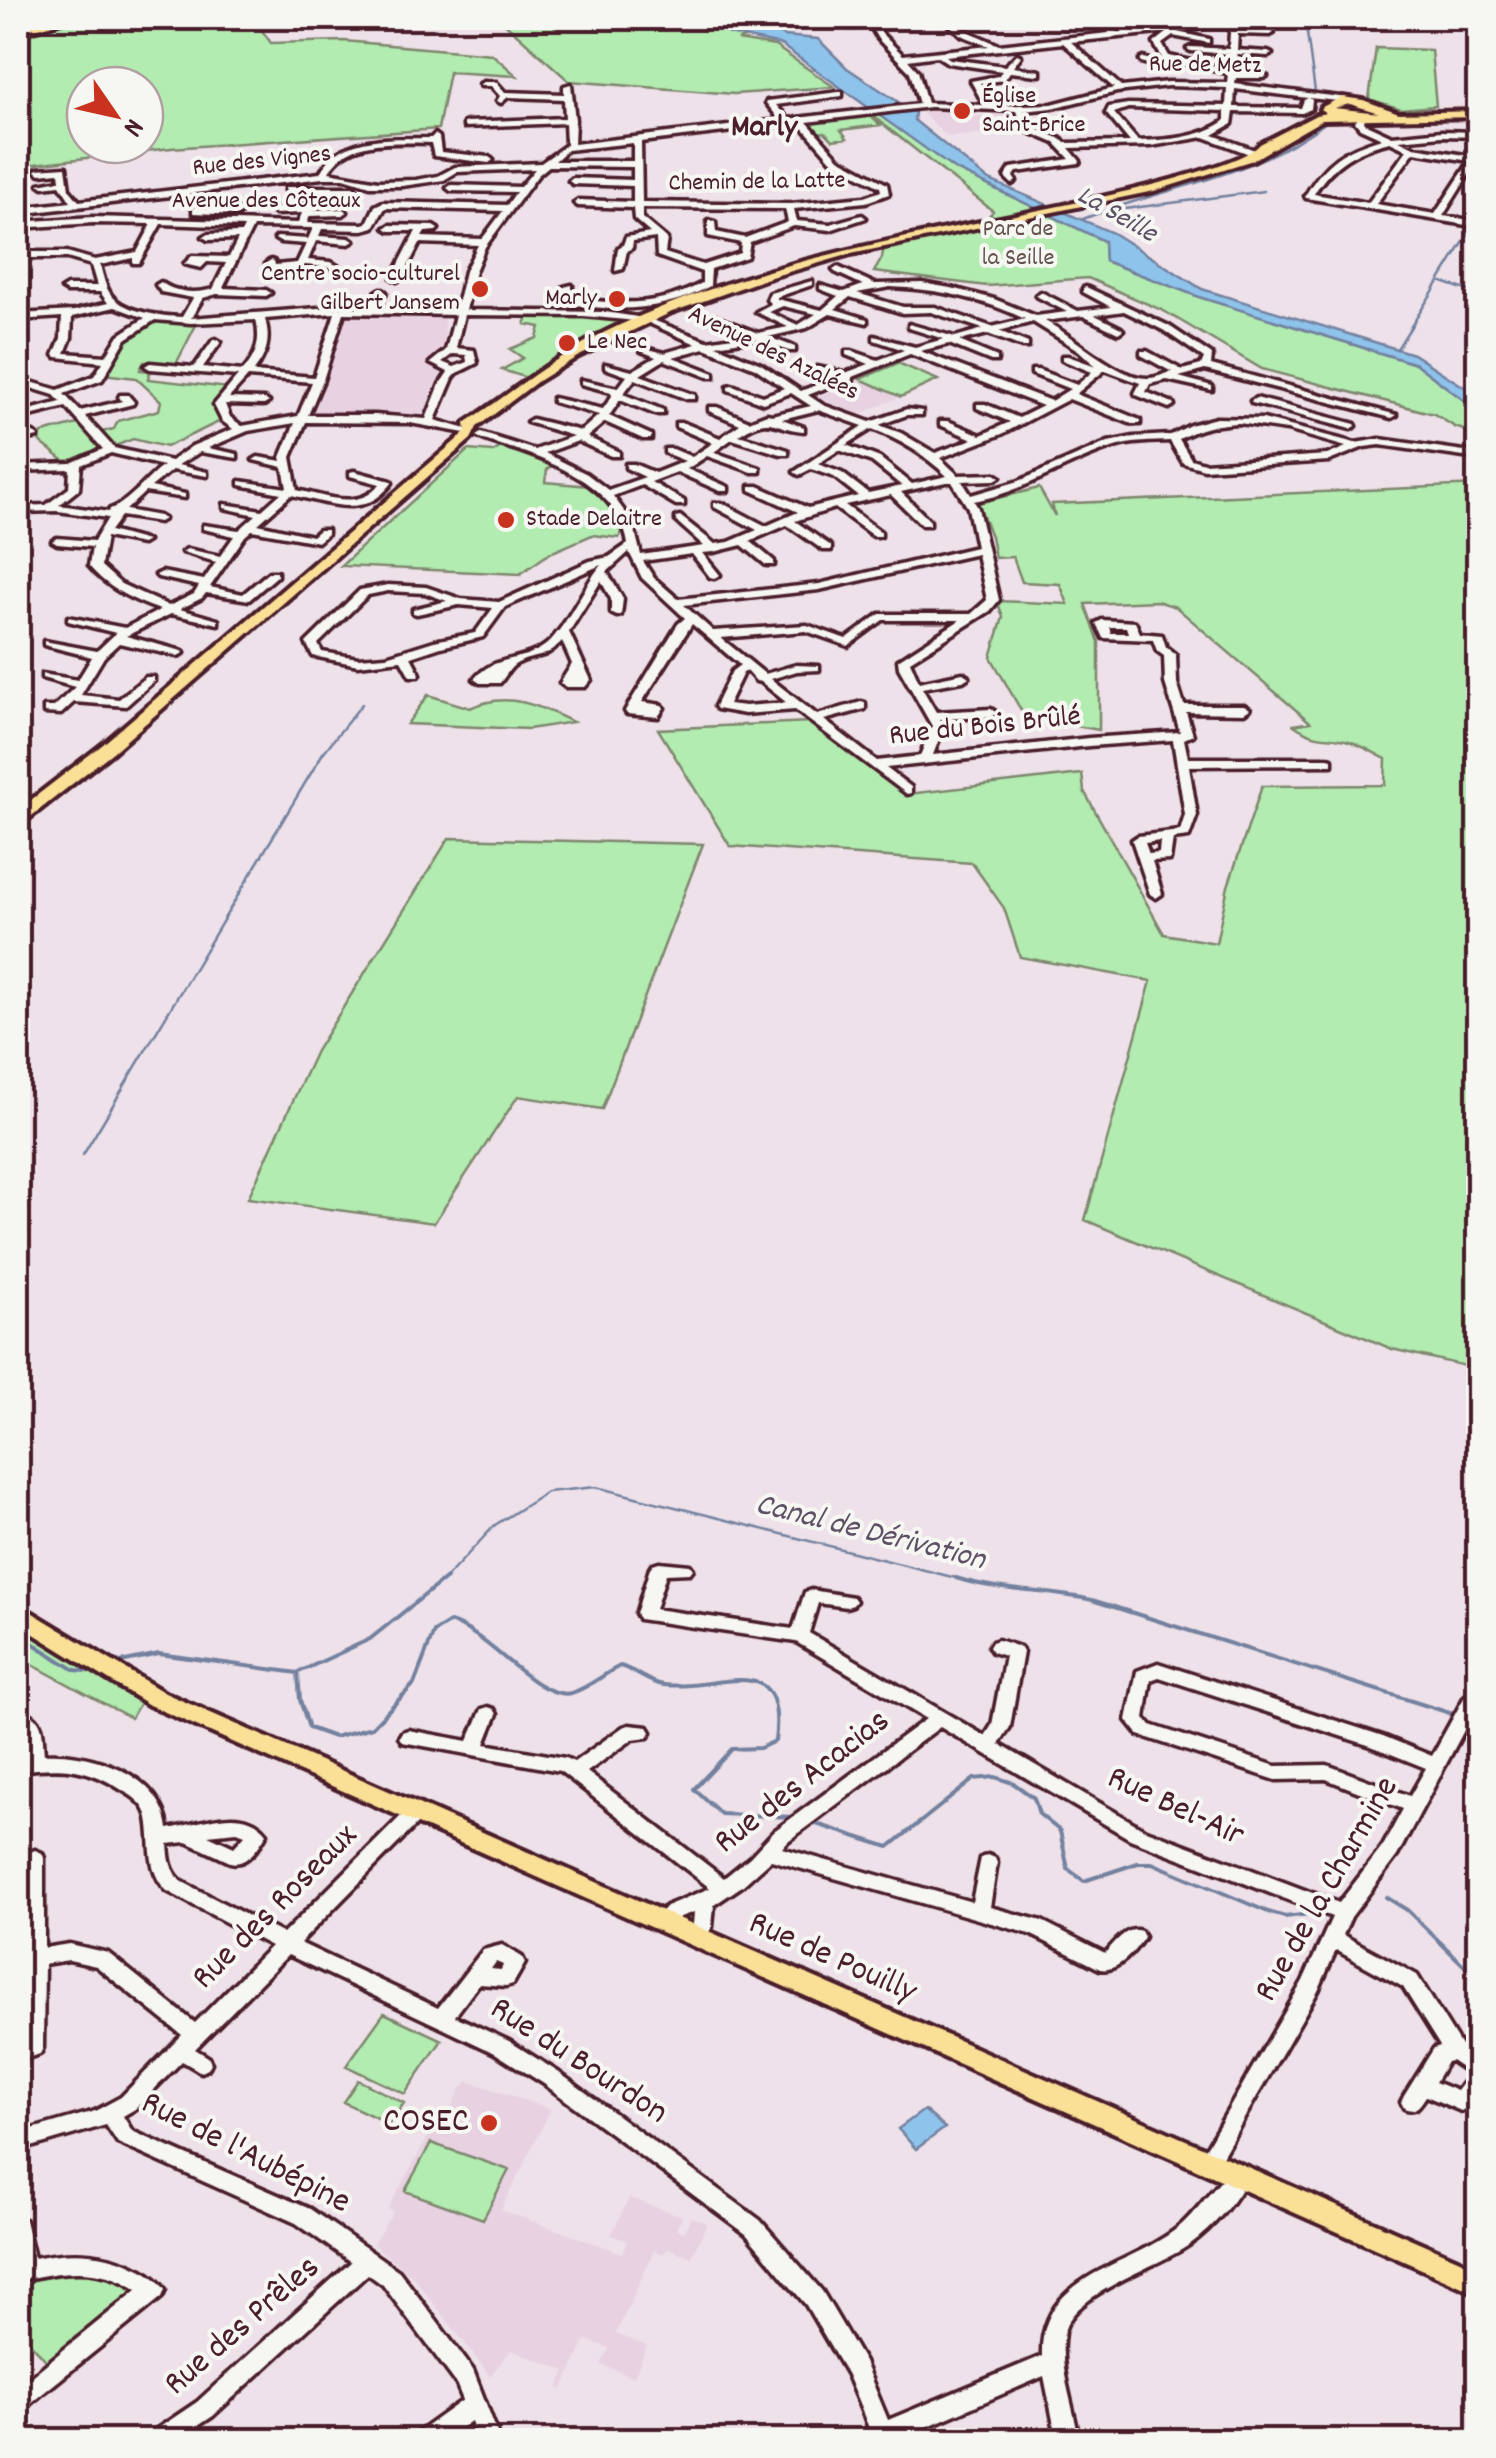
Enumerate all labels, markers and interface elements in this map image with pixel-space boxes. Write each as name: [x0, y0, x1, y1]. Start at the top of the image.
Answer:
street label: Rue de Metz: [1148, 47, 1262, 85]
north arrow: [65, 65, 165, 165]
place label: Église Saint-Brice: [982, 79, 1085, 144]
marker: Église Saint-Brice: [951, 100, 973, 122]
district label: Marly: [731, 106, 798, 152]
text: N: [111, 109, 152, 143]
street label: Rue des Vignes: [191, 137, 333, 187]
street label: Chemin de la Latte: [668, 163, 846, 203]
water label: La Seille: [1069, 177, 1165, 256]
street label: Avenue des Côteaux: [172, 184, 360, 220]
park label: Parc de la Seille: [982, 212, 1054, 277]
place label: Centre socio-culturel Gilbert Jansem: [261, 257, 460, 322]
marker: Centre socio-culturel Gilbert Jansem: [469, 278, 491, 300]
place label: Marly: [545, 281, 598, 317]
marker: Marly: [606, 288, 628, 310]
street label: Avenue des Azalées: [681, 297, 865, 411]
place label: Le Nec: [587, 325, 647, 361]
marker: Le Nec: [556, 332, 578, 354]
place label: Stade Delaitre: [526, 502, 662, 538]
marker: Stade Delaitre: [495, 509, 517, 531]
street label: Rue du Bois Brûlé: [887, 697, 1083, 759]
water label: Canal de Dérivation: [750, 1483, 991, 1585]
street label: Rue des Acacias: [704, 1698, 902, 1868]
street label: Rue Bel-Air: [1098, 1754, 1252, 1862]
street label: Rue de la Charmine: [1243, 1768, 1413, 2012]
street label: Rue des Roseaux: [181, 1813, 371, 2003]
street label: Rue de Pouilly: [740, 1900, 925, 2019]
street label: Rue du Bourdon: [479, 1986, 677, 2138]
street label: Rue de l'Aubépine: [132, 2080, 358, 2228]
place label: COSEC: [383, 2098, 469, 2148]
marker: COSEC: [478, 2112, 500, 2134]
street label: Rue des Prêles: [154, 2245, 332, 2409]

